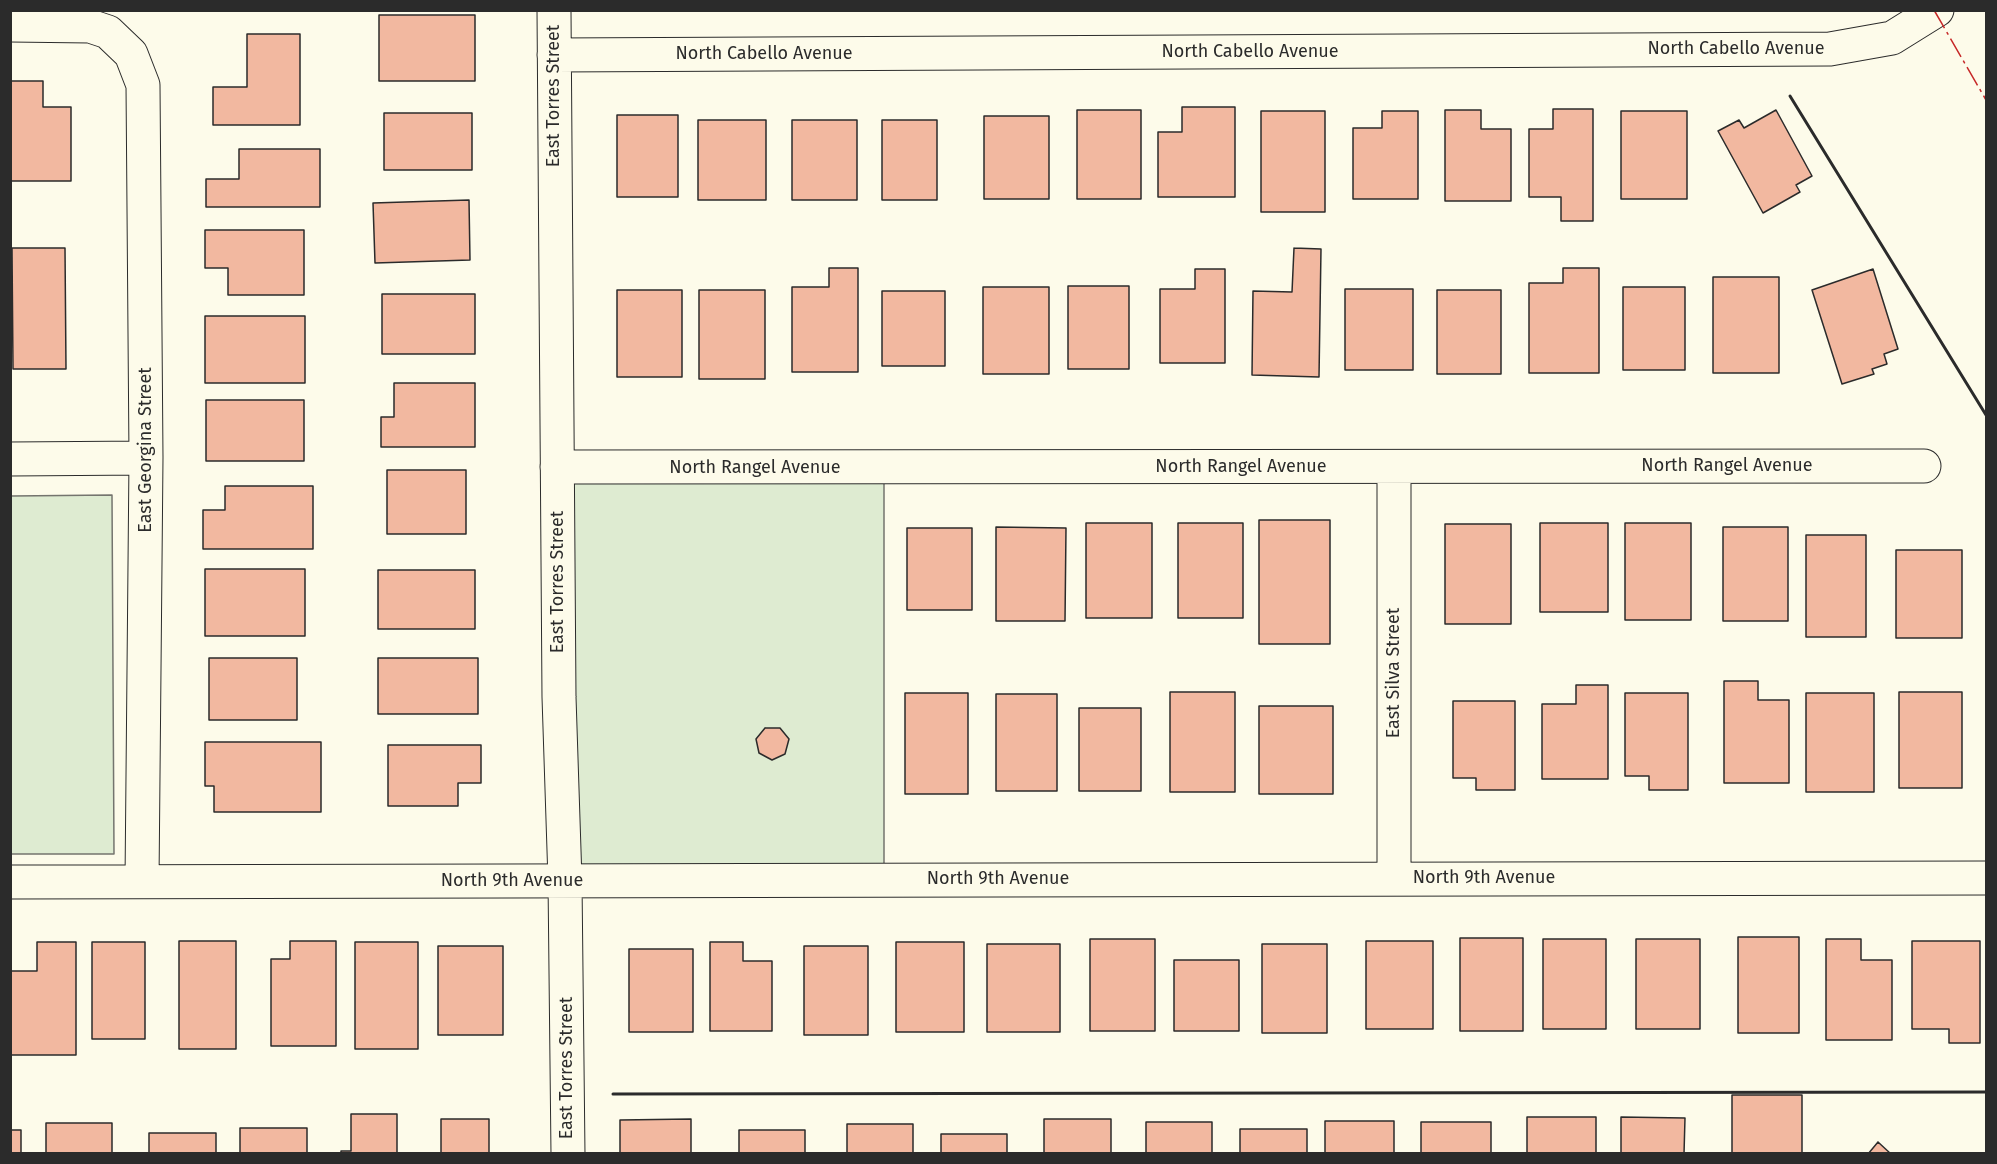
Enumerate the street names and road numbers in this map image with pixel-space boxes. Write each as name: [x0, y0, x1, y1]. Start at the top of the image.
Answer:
street label: East Torres Street: [543, 25, 565, 167]
street label: North Cabello Avenue: [1647, 38, 1825, 60]
street label: North Cabello Avenue: [1161, 41, 1339, 63]
street label: North Cabello Avenue: [675, 43, 853, 65]
street label: East Georgina Street: [135, 367, 157, 533]
street label: North Rangel Avenue: [1641, 455, 1813, 477]
street label: North Rangel Avenue: [1155, 456, 1327, 478]
street label: North Rangel Avenue: [669, 457, 841, 479]
street label: East Torres Street: [547, 511, 569, 653]
street label: East Silva Street: [1383, 608, 1405, 738]
street label: North 9th Avenue: [1413, 867, 1555, 889]
street label: North 9th Avenue: [927, 868, 1069, 890]
street label: North 9th Avenue: [441, 870, 583, 892]
street label: East Torres Street: [556, 997, 578, 1139]

